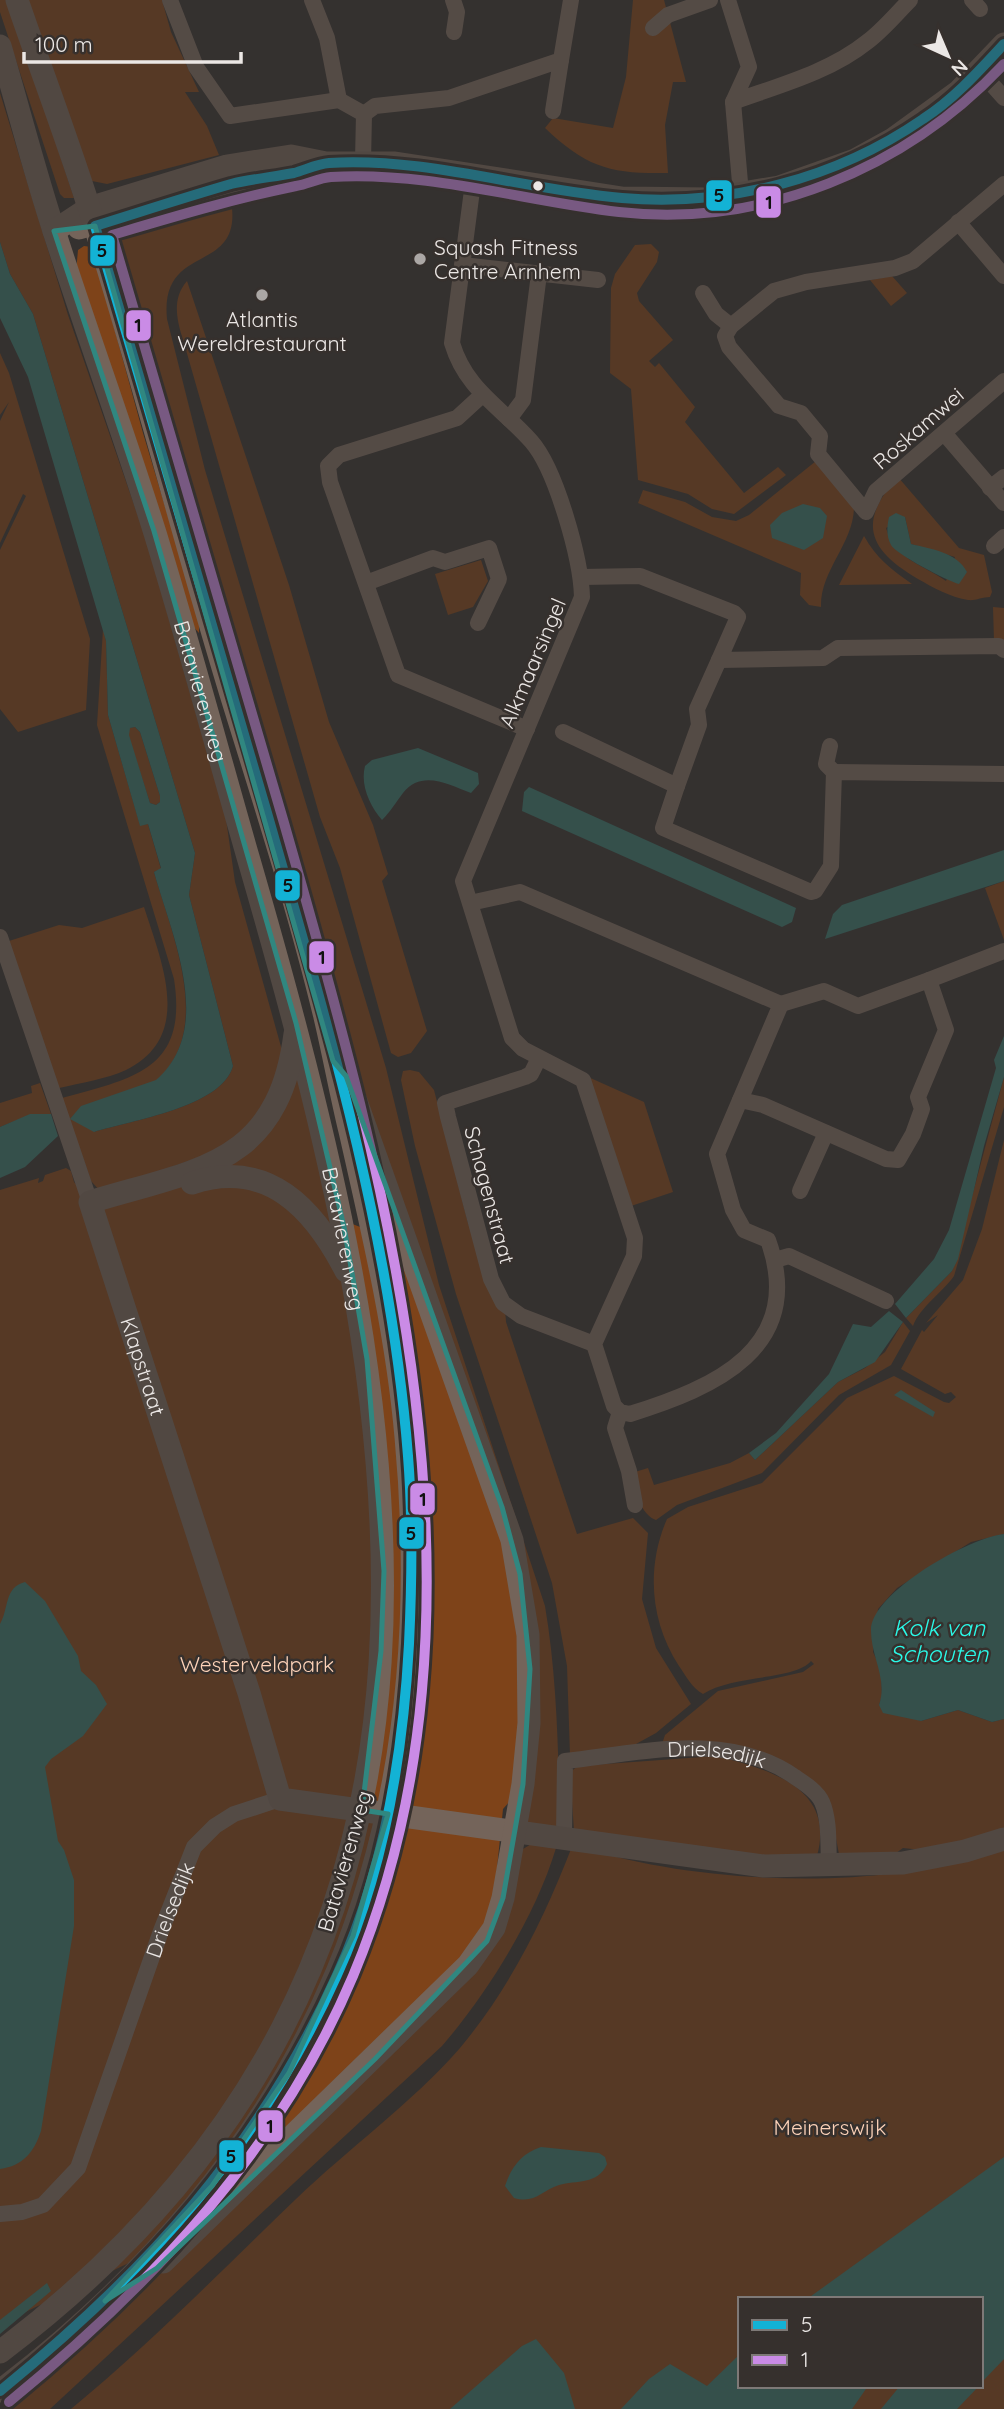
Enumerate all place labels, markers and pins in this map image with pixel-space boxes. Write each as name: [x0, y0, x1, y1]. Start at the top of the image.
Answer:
unlabelled marker: [531, 179, 545, 193]
place label: Squash Fitness Centre Arnhem: [434, 234, 581, 284]
marker: Squash Fitness Centre Arnhem: [412, 251, 428, 267]
marker: Atlantis Wereldrestaurant: [254, 287, 270, 303]
place label: Atlantis Wereldrestaurant: [177, 306, 347, 356]

